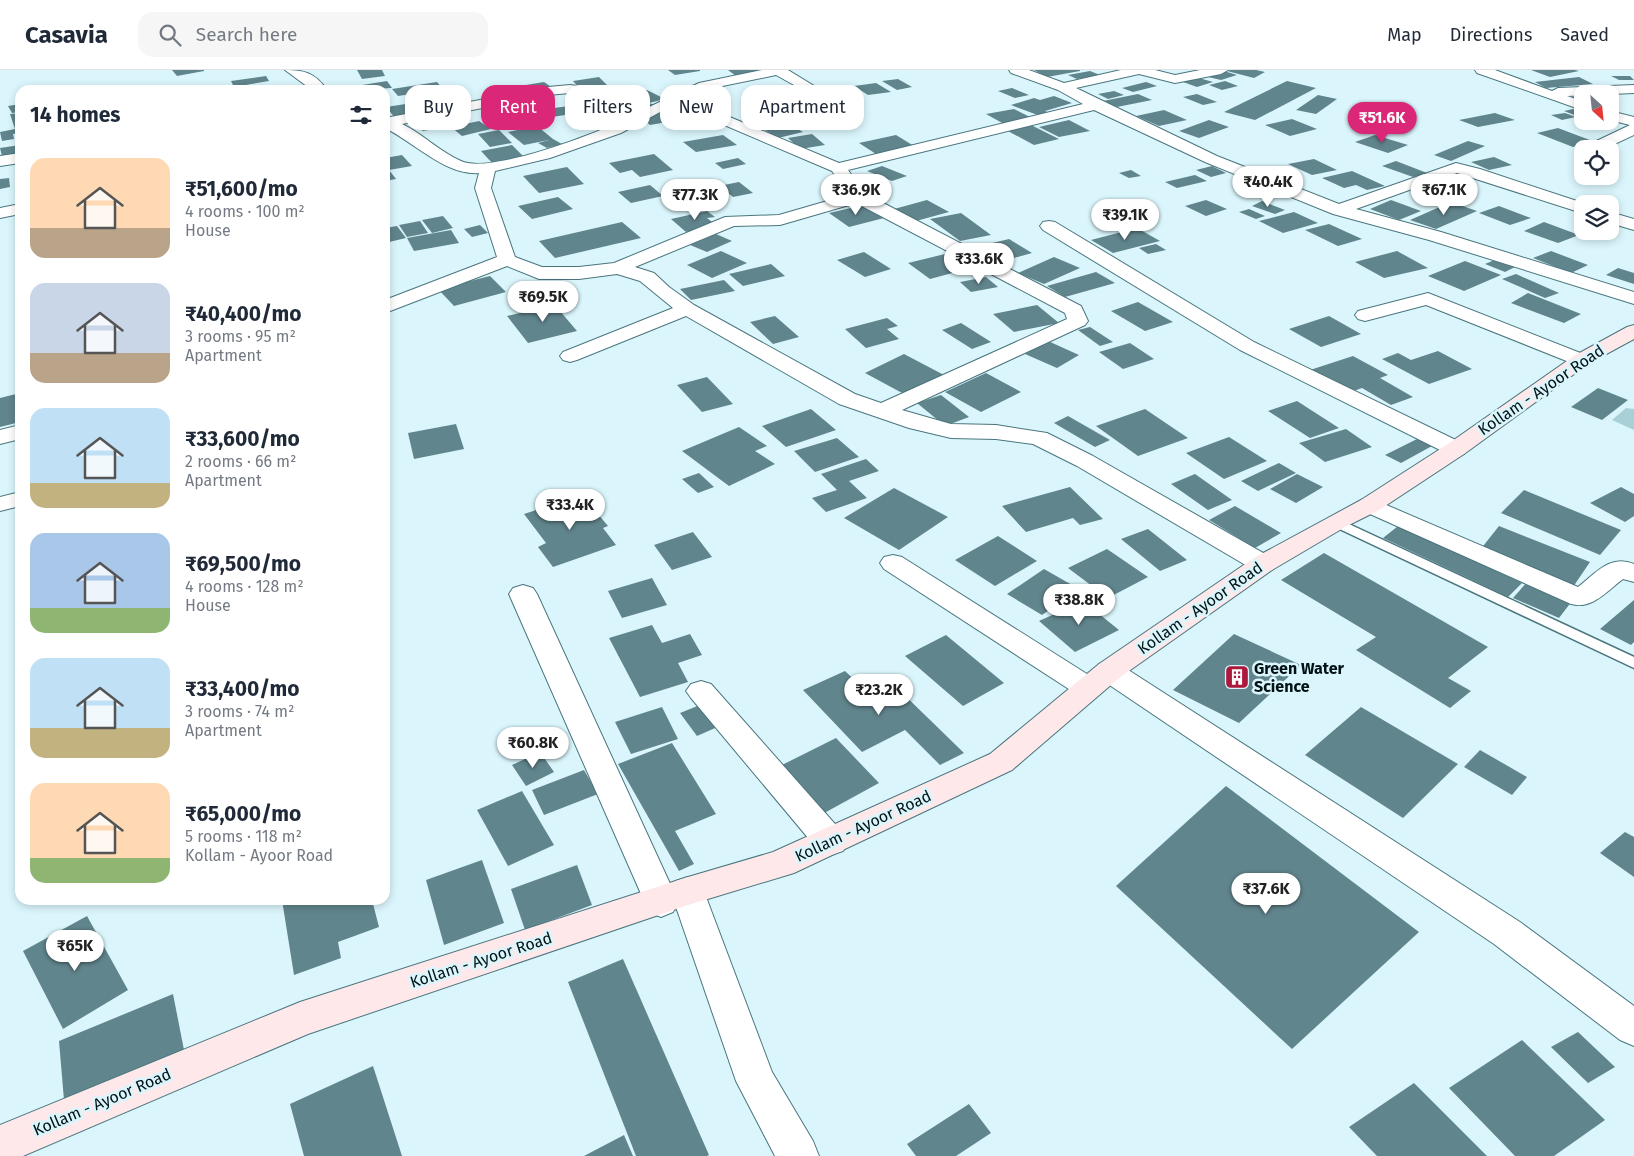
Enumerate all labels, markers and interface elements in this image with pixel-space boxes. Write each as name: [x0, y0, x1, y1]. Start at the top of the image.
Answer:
search box: [138, 12, 488, 57]
text: Casavia: [25, 21, 108, 49]
icon: search: [156, 21, 184, 49]
text: Search here: [196, 23, 297, 46]
text: Map: [1387, 24, 1422, 46]
text: Directions: [1450, 24, 1532, 46]
text: Saved: [1560, 24, 1609, 46]
chip: Buy: [405, 85, 471, 130]
chip: Rent: [481, 85, 555, 130]
chip: Filters: [565, 85, 650, 130]
chip: New: [660, 85, 731, 130]
chip: Apartment: [741, 85, 864, 130]
north arrow: [1574, 85, 1619, 130]
map controls: [1574, 85, 1619, 240]
icon: filters: [347, 101, 375, 129]
text: 14 homes: [30, 102, 120, 128]
pin: ₹51.6K: [1341, 102, 1423, 144]
text: ₹51.6K: [1359, 108, 1405, 127]
button: locate: [1574, 140, 1619, 185]
pin: ₹40.4K: [1227, 166, 1309, 208]
text: ₹40.4K: [1243, 172, 1293, 191]
pin: ₹36.9K: [815, 174, 897, 216]
pin: ₹67.1K: [1403, 174, 1485, 216]
text: ₹51,600/mo: [185, 176, 298, 202]
icon: home: [70, 178, 130, 238]
pin: ₹77.3K: [654, 178, 736, 221]
text: ₹36.9K: [832, 180, 880, 199]
text: ₹67.1K: [1422, 180, 1466, 199]
text: ₹77.3K: [672, 185, 718, 204]
button: layers: [1574, 195, 1619, 240]
pin: ₹39.1K: [1084, 198, 1166, 241]
text: 4 rooms · 100 m²: [185, 202, 305, 221]
text: ₹39.1K: [1102, 205, 1148, 224]
text: House: [185, 221, 231, 240]
pin: ₹33.6K: [938, 242, 1020, 285]
text: ₹33.6K: [955, 249, 1003, 268]
pin: ₹69.5K: [502, 280, 584, 323]
text: ₹69.5K: [518, 287, 568, 306]
text: ₹40,400/mo: [185, 301, 301, 327]
icon: home: [70, 303, 130, 363]
text: 3 rooms · 95 m²: [185, 327, 296, 346]
street label: Kollam - Ayoor Road: [1474, 341, 1608, 439]
text: Apartment: [185, 346, 262, 365]
text: ₹33,600/mo: [185, 426, 300, 452]
icon: home: [70, 428, 130, 488]
text: 2 rooms · 66 m²: [185, 452, 296, 471]
text: Apartment: [185, 471, 262, 490]
pin: ₹33.4K: [529, 488, 611, 531]
text: ₹33.4K: [546, 495, 594, 514]
text: ₹69,500/mo: [185, 551, 301, 577]
icon: home: [70, 553, 130, 613]
street label: Kollam - Ayoor Road: [1134, 558, 1266, 658]
text: 4 rooms · 128 m²: [185, 577, 304, 596]
pin: ₹38.8K: [1038, 584, 1120, 626]
text: ₹38.8K: [1054, 590, 1104, 609]
text: House: [185, 596, 231, 615]
place label: Green Water Science: [1254, 659, 1345, 696]
building icon: Green Water Science: [1224, 664, 1250, 690]
pin: ₹23.2K: [838, 674, 920, 716]
text: ₹33,400/mo: [185, 676, 300, 702]
icon: home: [70, 678, 130, 738]
text: ₹23.2K: [855, 680, 903, 699]
text: 3 rooms · 74 m²: [185, 702, 294, 721]
text: Apartment: [185, 721, 262, 740]
pin: ₹60.8K: [492, 726, 574, 769]
text: ₹60.8K: [508, 733, 558, 752]
street label: Kollam - Ayoor Road: [792, 786, 934, 866]
text: ₹65,000/mo: [185, 801, 301, 827]
icon: home: [70, 803, 130, 863]
text: 5 rooms · 118 m²: [185, 827, 302, 846]
text: Kollam - Ayoor Road: [185, 846, 333, 865]
pin: ₹37.6K: [1225, 872, 1307, 915]
text: ₹37.6K: [1242, 879, 1290, 898]
street label: Kollam - Ayoor Road: [408, 928, 554, 992]
pin: ₹65K: [45, 930, 105, 972]
text: ₹65K: [57, 936, 93, 955]
street label: Kollam - Ayoor Road: [30, 1064, 174, 1140]

